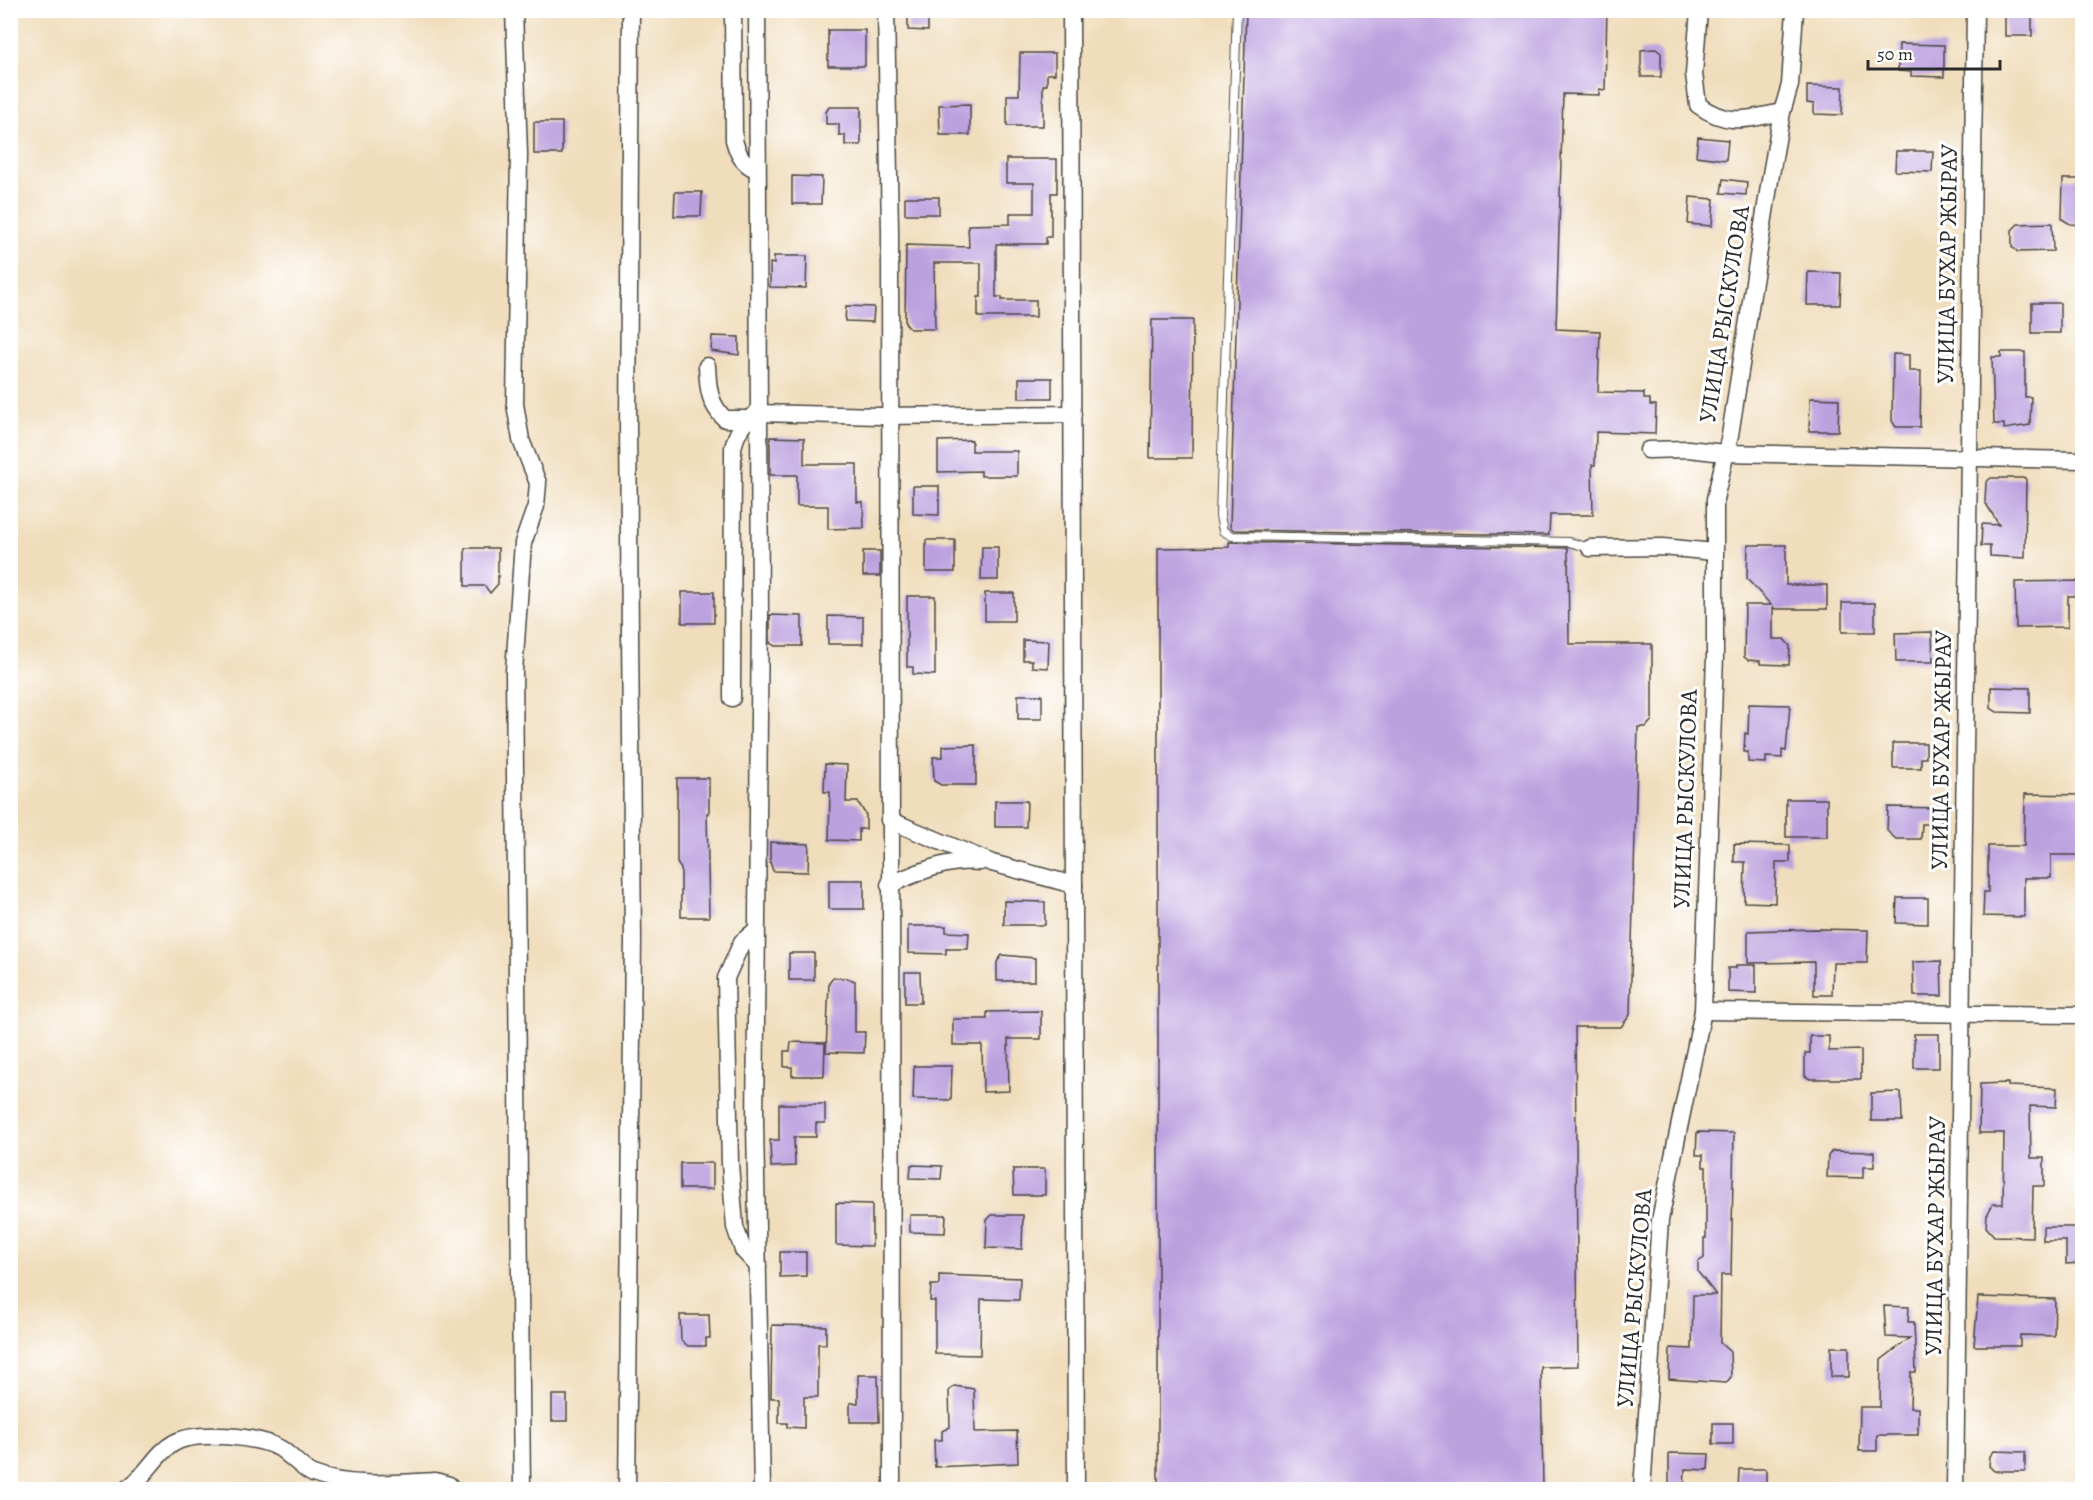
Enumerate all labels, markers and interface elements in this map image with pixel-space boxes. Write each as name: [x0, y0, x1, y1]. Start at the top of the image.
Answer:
scale bar: [1868, 33, 2000, 71]
text: 50 m: [1877, 42, 1913, 66]
street label: УЛИЦА БУХАР ЖЫРАУ: [1929, 144, 1965, 384]
street label: УЛИЦА РЫСКУЛОВА: [1691, 202, 1757, 425]
street label: УЛИЦА БУХАР ЖЫРАУ: [1923, 630, 1959, 870]
street label: УЛИЦА РЫСКУЛОВА: [1665, 688, 1705, 909]
street label: УЛИЦА БУХАР ЖЫРАУ: [1917, 1116, 1953, 1356]
street label: УЛИЦА РЫСКУЛОВА: [1608, 1186, 1660, 1409]

